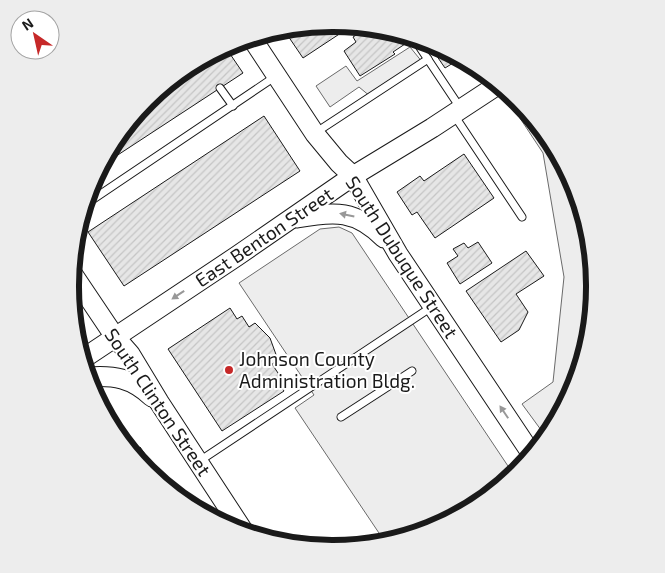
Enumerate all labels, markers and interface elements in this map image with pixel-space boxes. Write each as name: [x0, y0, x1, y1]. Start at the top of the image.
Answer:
north arrow: [10, 10, 60, 60]
text: N: [19, 14, 36, 34]
street label: South Dubuque Street: [341, 171, 463, 342]
street label: East Benton Street: [190, 182, 337, 291]
one-way arrow: [339, 211, 354, 219]
one-way arrow: [172, 290, 185, 300]
street label: South Clinton Street: [100, 324, 216, 480]
place label: Johnson County Administration Bldg.: [239, 347, 415, 392]
marker: Johnson County Administration Bldg.: [223, 364, 235, 376]
one-way arrow: [499, 405, 509, 419]

